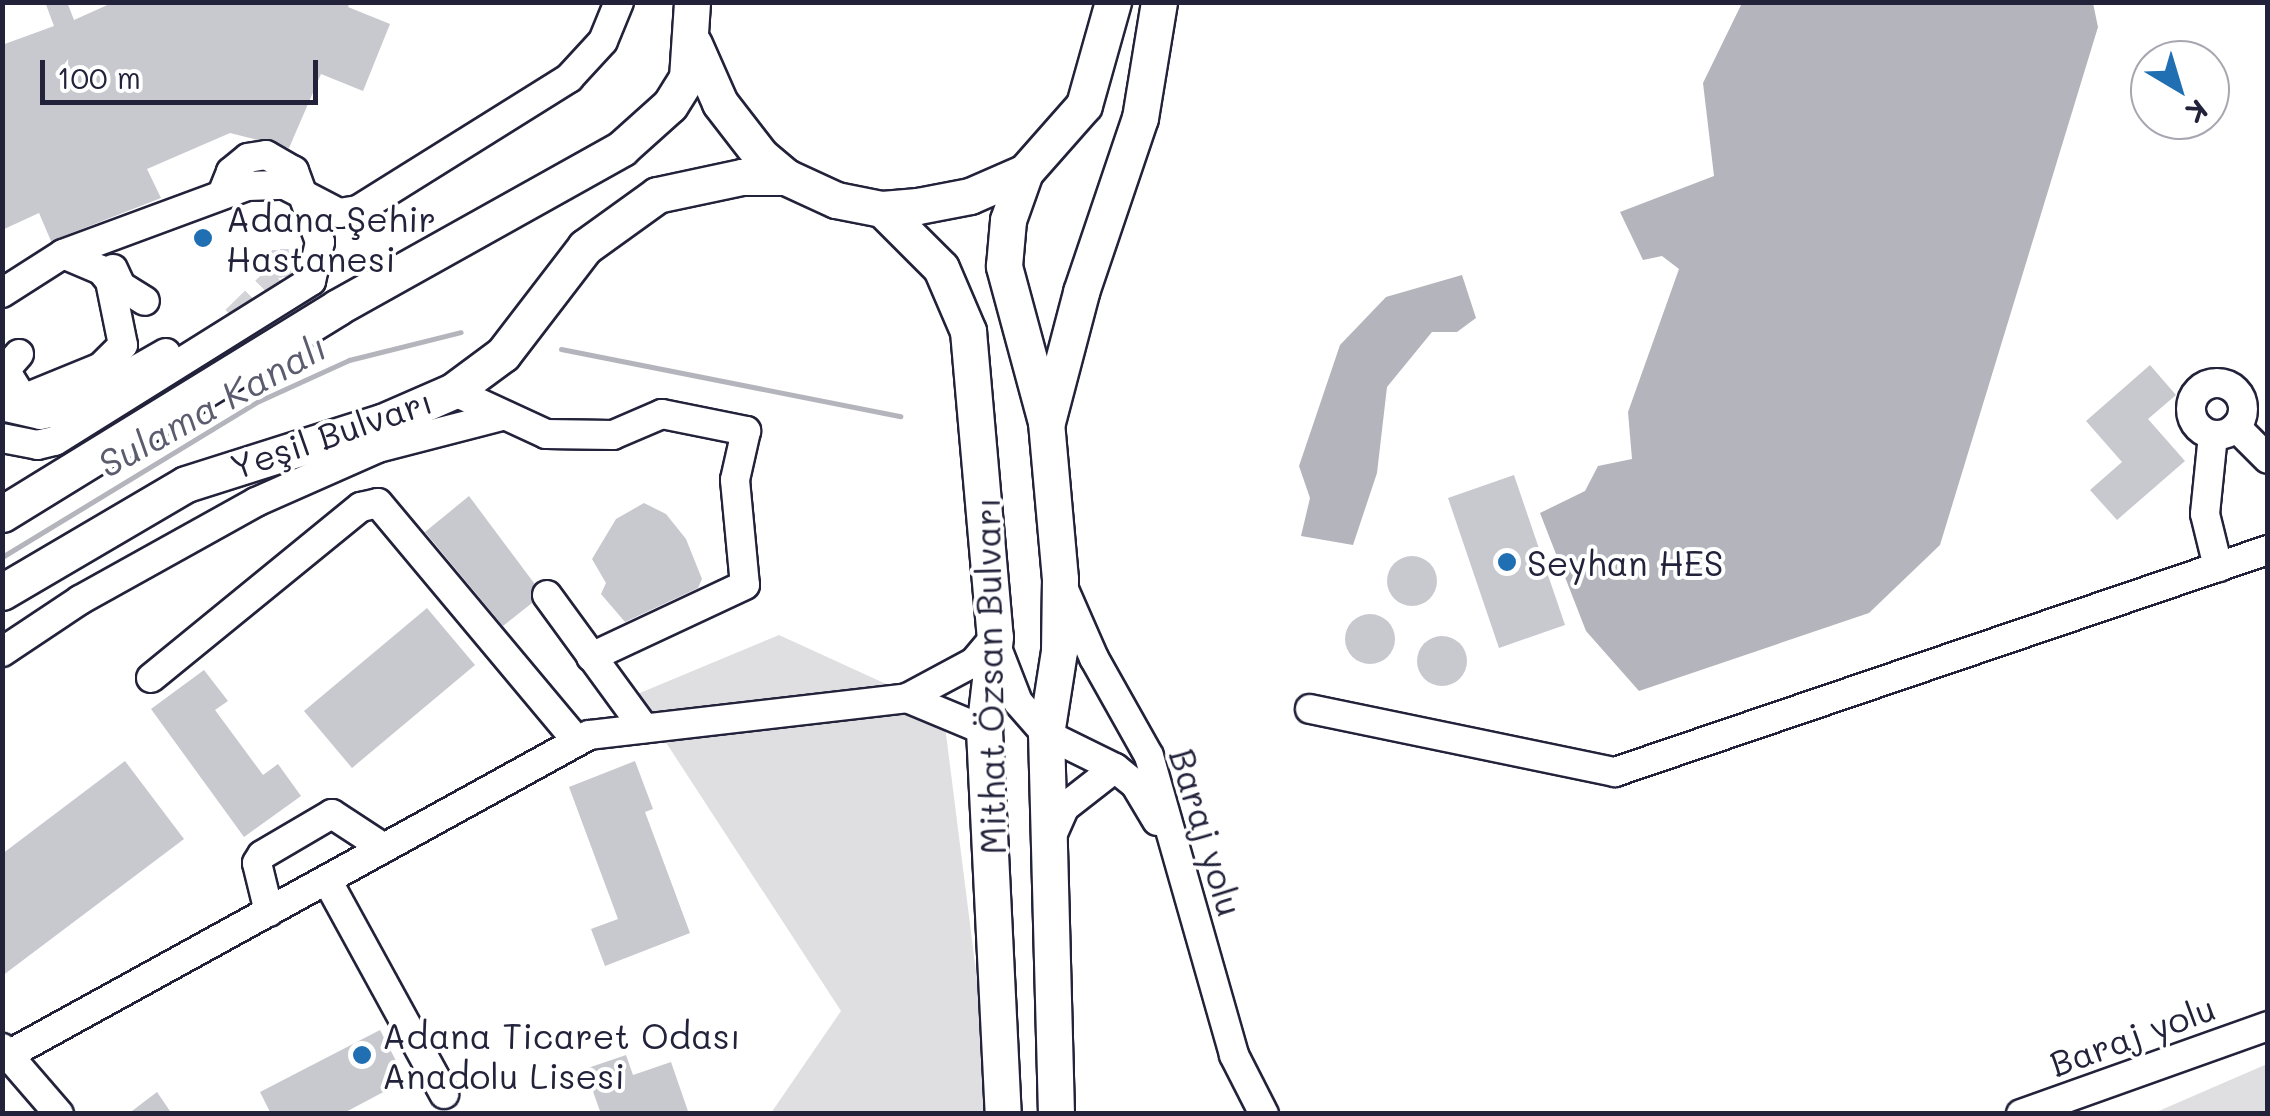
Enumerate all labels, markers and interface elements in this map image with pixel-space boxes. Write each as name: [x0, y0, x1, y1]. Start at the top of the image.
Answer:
scale bar: [45, 40, 322, 102]
north arrow: [2130, 40, 2230, 140]
text: 100 m: [57, 57, 141, 97]
text: K: [2179, 92, 2216, 132]
place label: Adana Şehir Hastanesi: [226, 197, 436, 279]
marker: Adana Şehir Hastanesi: [190, 225, 216, 251]
water label: Sulama Kanalı: [90, 323, 334, 487]
street label: Yeşil Bulvarı: [224, 379, 438, 487]
street label: Mithat Özsan Bulvarı: [965, 497, 1013, 855]
place label: Seyhan HES: [1527, 541, 1723, 583]
marker: Seyhan HES: [1496, 551, 1518, 573]
street label: Baraj yolu: [1162, 743, 1252, 921]
street label: Baraj yolu: [2044, 986, 2220, 1084]
place label: Adana Ticaret Odası Anadolu Lisesi: [382, 1014, 741, 1096]
marker: Adana Ticaret Odası Anadolu Lisesi: [351, 1044, 373, 1066]

